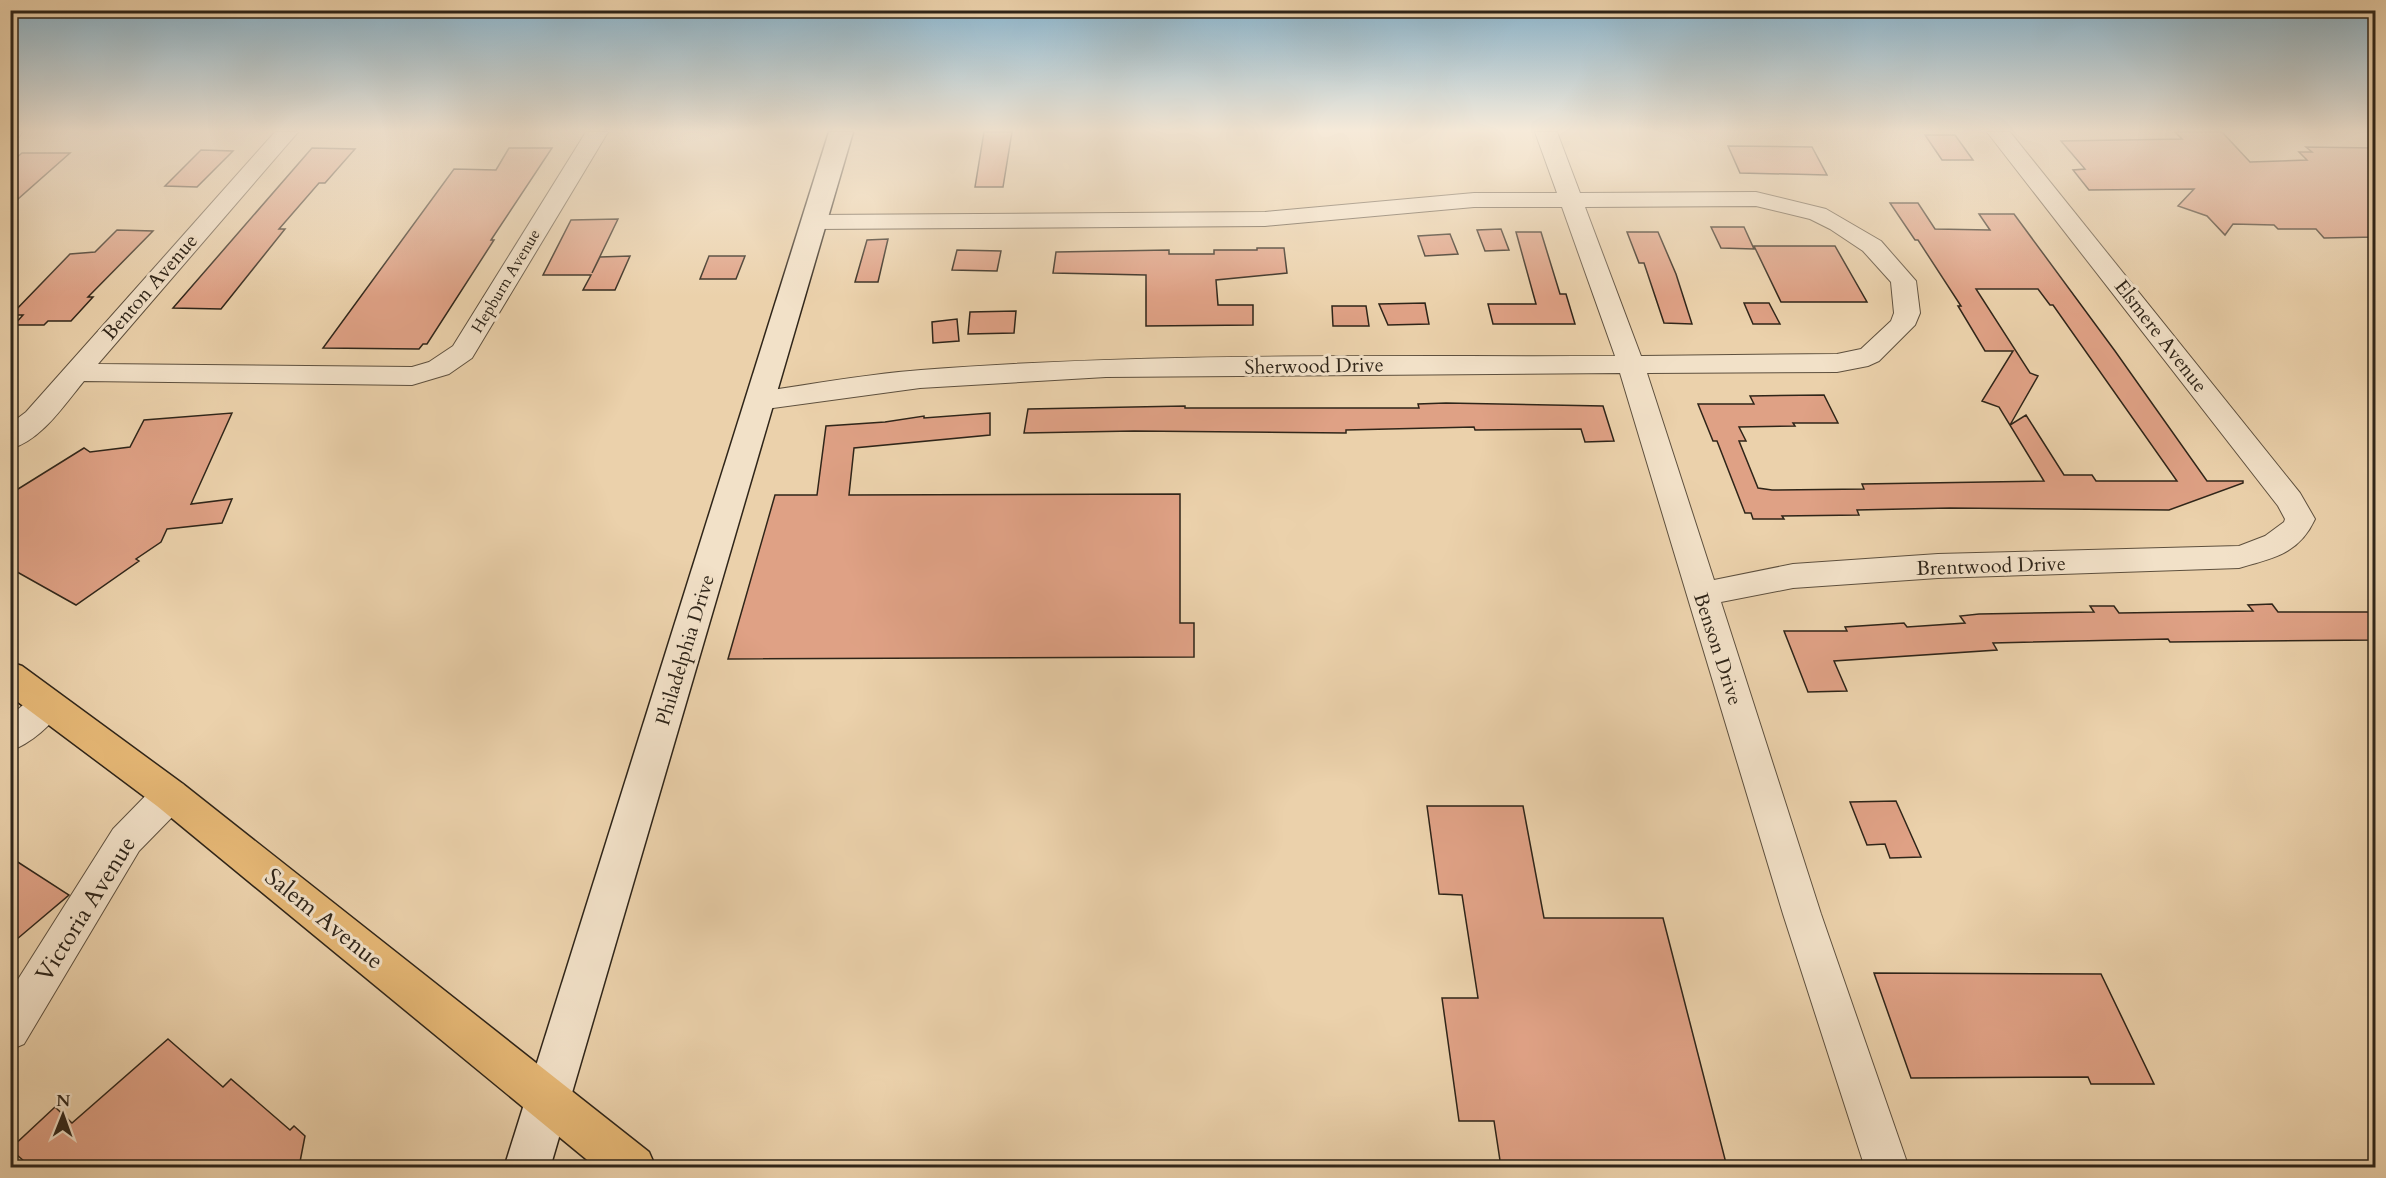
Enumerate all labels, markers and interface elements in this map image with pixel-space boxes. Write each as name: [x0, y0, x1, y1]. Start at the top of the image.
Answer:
street label: Hepburn Avenue: [466, 225, 546, 337]
street label: Benton Avenue: [96, 228, 204, 346]
street label: Elsmere Avenue: [2108, 274, 2214, 398]
street label: Sherwood Drive: [1244, 351, 1384, 381]
street label: Brentwood Drive: [1916, 550, 2066, 582]
street label: Philadelphia Drive: [649, 571, 721, 729]
street label: Benson Drive: [1687, 589, 1749, 709]
street label: Victoria Avenue: [28, 830, 144, 988]
street label: Salem Avenue: [258, 861, 390, 977]
north arrow: [33, 1085, 93, 1145]
text: N: [56, 1090, 70, 1112]

